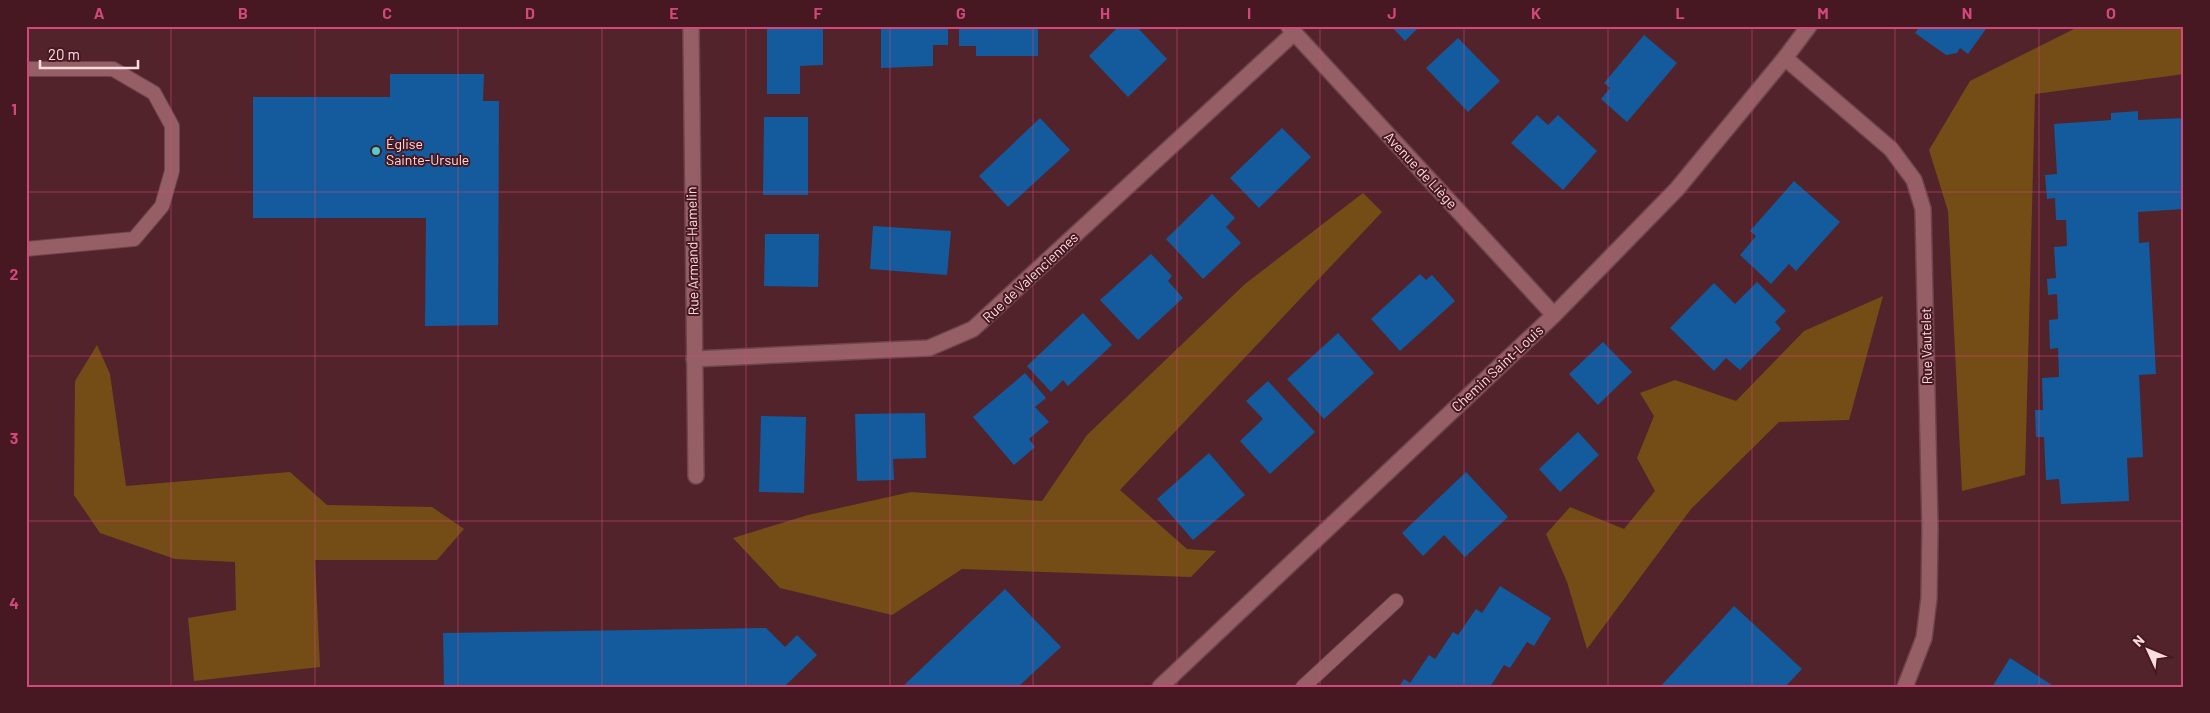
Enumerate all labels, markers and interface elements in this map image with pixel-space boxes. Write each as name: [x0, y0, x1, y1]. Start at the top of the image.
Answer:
text: A: [94, 3, 105, 22]
text: B: [238, 3, 248, 22]
text: C: [382, 3, 392, 22]
text: D: [525, 3, 535, 22]
text: E: [669, 3, 679, 22]
text: F: [814, 3, 823, 22]
text: G: [956, 3, 966, 22]
text: H: [1100, 3, 1110, 22]
text: I: [1247, 3, 1251, 22]
text: J: [1387, 3, 1397, 22]
text: K: [1531, 3, 1541, 22]
text: L: [1675, 3, 1685, 22]
text: M: [1817, 3, 1829, 22]
text: N: [1962, 3, 1972, 22]
text: O: [2106, 3, 2116, 22]
scale bar: [40, 38, 138, 70]
text: 20 m: [48, 45, 80, 63]
text: 1: [11, 99, 17, 118]
street label: Avenue de Liège: [1381, 128, 1461, 212]
place label: Église Sainte-Ursule: [386, 135, 469, 168]
marker: Église Sainte-Ursule: [370, 145, 382, 157]
street label: Rue Armand-Hamelin: [682, 186, 702, 316]
street label: Rue de Valenciennes: [979, 228, 1082, 326]
text: 2: [10, 264, 19, 283]
street label: Rue Vautelet: [1917, 308, 1935, 384]
street label: Chemin Saint-Louis: [1448, 321, 1547, 415]
text: 3: [10, 428, 18, 447]
text: 4: [9, 593, 19, 612]
north arrow: [2122, 626, 2172, 676]
text: N: [2129, 631, 2148, 650]

